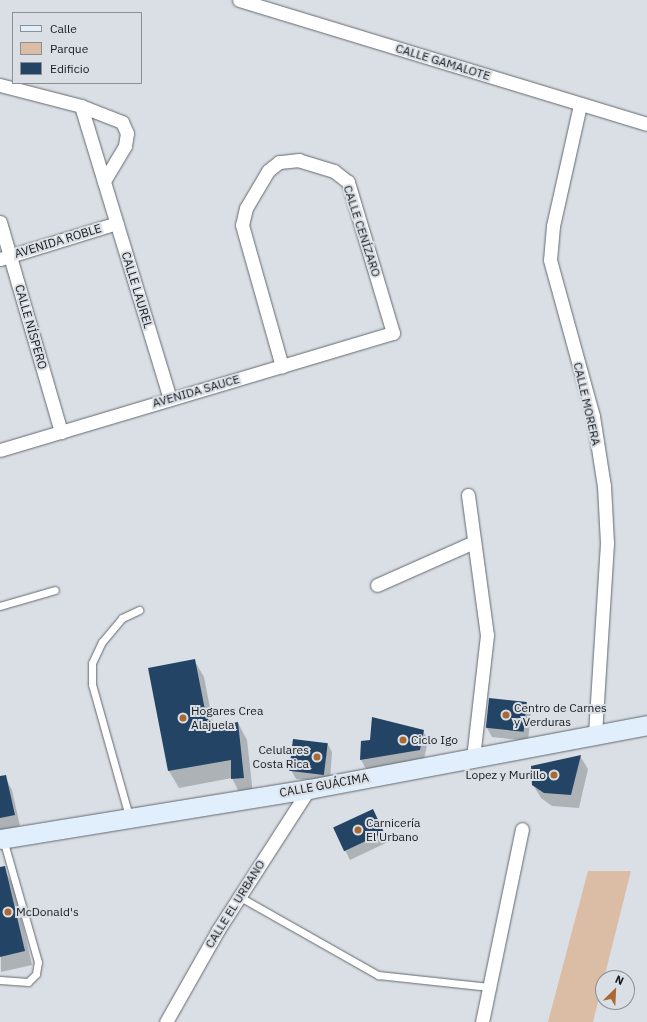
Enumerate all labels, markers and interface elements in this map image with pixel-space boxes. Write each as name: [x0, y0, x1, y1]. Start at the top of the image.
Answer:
legend: [12, 12, 142, 84]
text: Calle: [50, 21, 77, 36]
text: Parque: [50, 41, 88, 56]
street label: CALLE GAMALOTE: [394, 41, 492, 83]
text: Edificio: [50, 61, 89, 76]
street label: CALLE CENÍZARO: [340, 183, 384, 279]
street label: AVENIDA ROBLE: [13, 221, 103, 261]
street label: CALLE LAUREL: [118, 250, 156, 330]
street label: CALLE NÍSPERO: [12, 283, 50, 371]
street label: CALLE MORERA: [570, 361, 604, 447]
street label: AVENIDA SAUCE: [151, 372, 241, 410]
place label: Centro de Carnes y Verduras: [514, 701, 607, 729]
place label: Hogares Crea Alajuela: [191, 704, 263, 732]
marker: Centro de Carnes y Verduras: [501, 710, 511, 720]
marker: Hogares Crea Alajuela: [178, 713, 188, 723]
place label: Ciclo Igo: [411, 733, 458, 747]
marker: Ciclo Igo: [398, 735, 408, 745]
place label: Celulares Costa Rica: [252, 743, 309, 771]
marker: Celulares Costa Rica: [312, 752, 322, 762]
place label: Lopez y Murillo: [466, 768, 546, 782]
street label: CALLE GUÁCIMA: [278, 770, 370, 800]
marker: Lopez y Murillo: [549, 770, 559, 780]
place label: Carnicería El Urbano: [366, 816, 420, 844]
marker: Carnicería El Urbano: [353, 825, 363, 835]
street label: CALLE EL URBANO: [202, 857, 268, 951]
place label: McDonald's: [16, 905, 79, 919]
marker: McDonald's: [3, 907, 13, 917]
north arrow: [595, 970, 635, 1010]
text: N: [613, 972, 626, 988]

